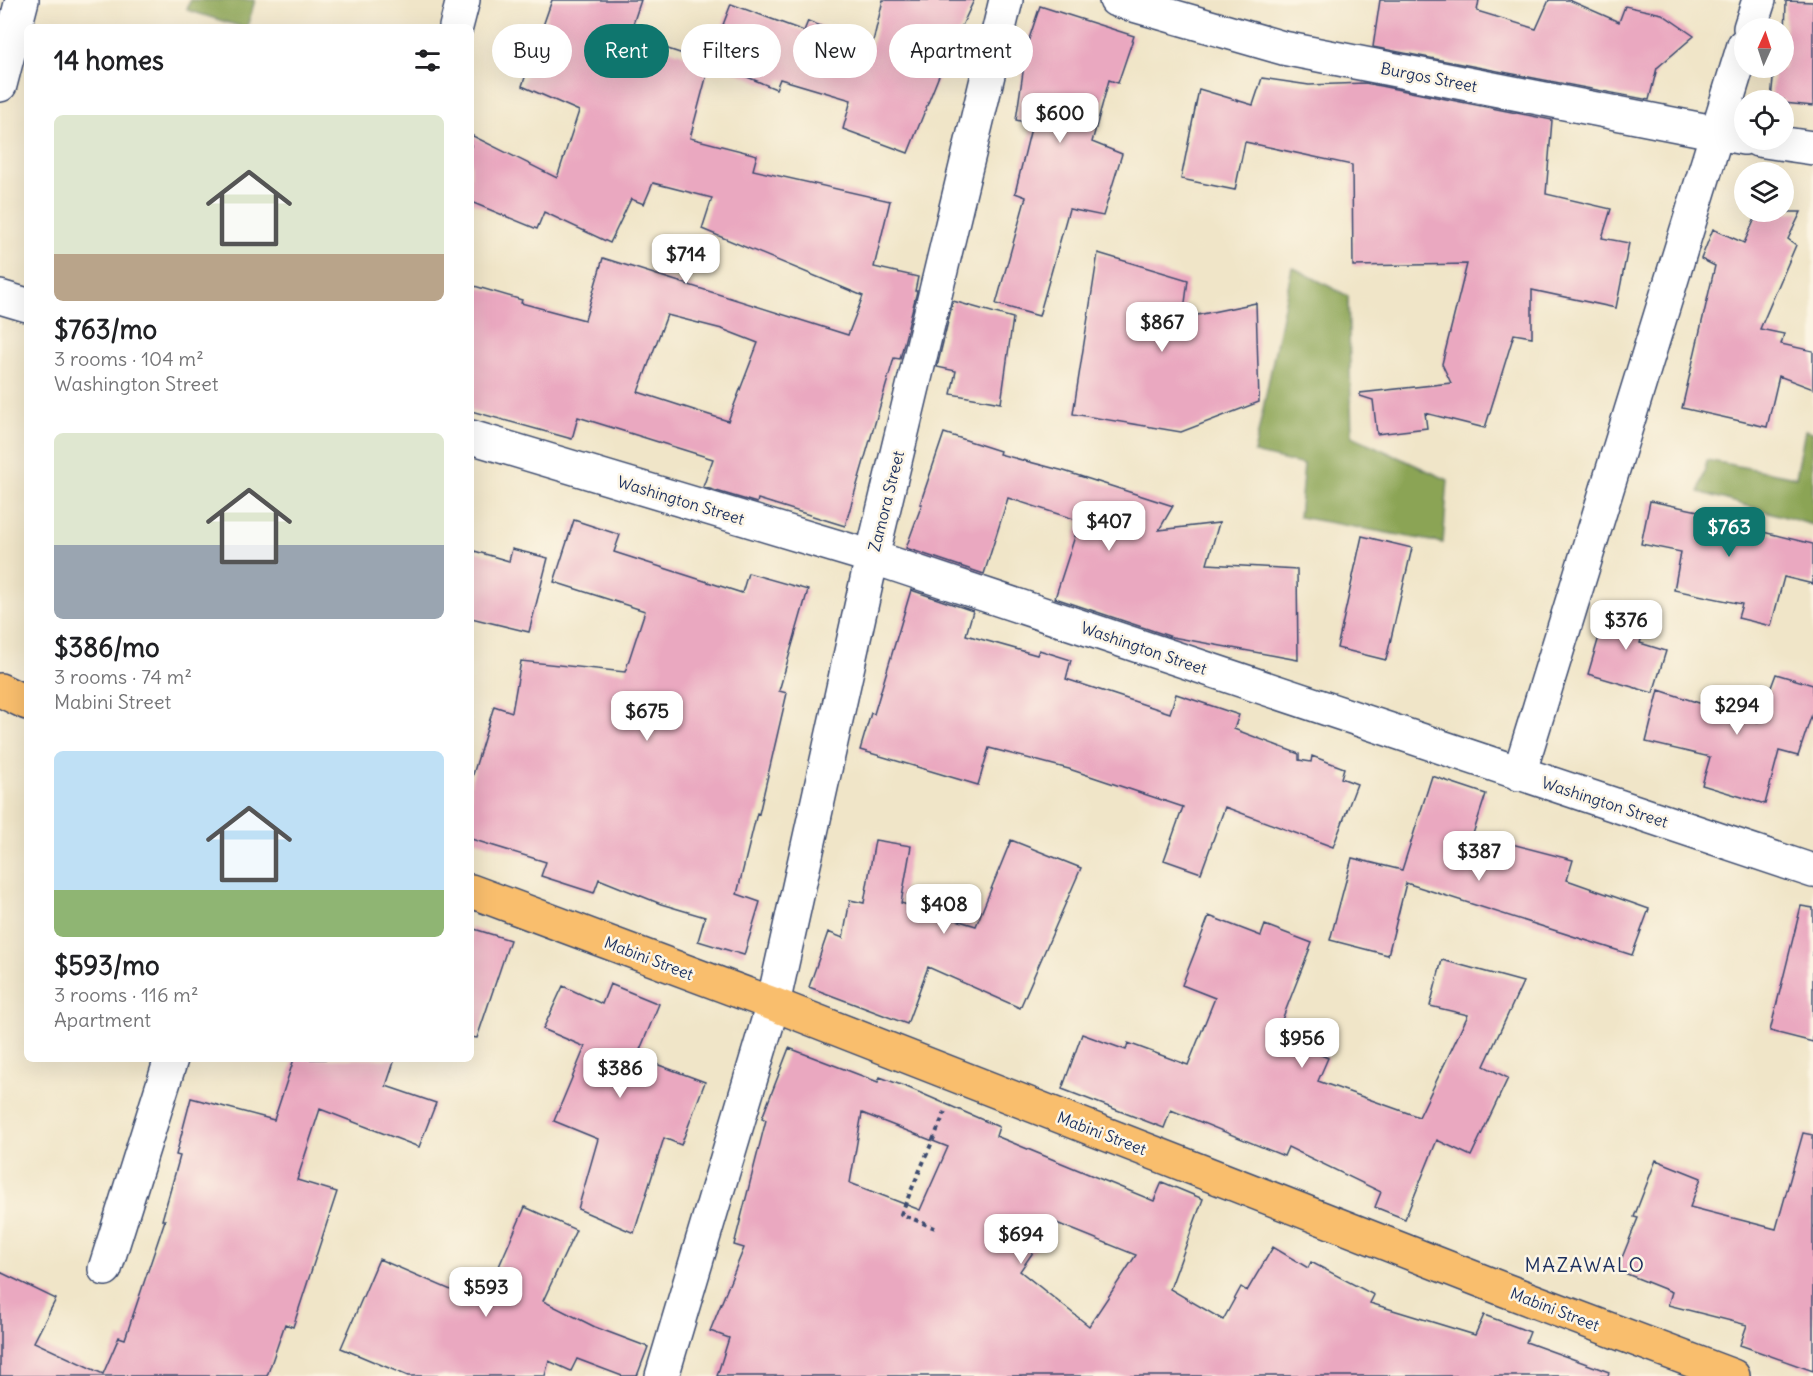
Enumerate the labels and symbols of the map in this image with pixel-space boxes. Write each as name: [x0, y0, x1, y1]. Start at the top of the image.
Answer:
north arrow: [1734, 18, 1794, 78]
street label: Burgos Street: [1379, 58, 1480, 96]
pin: $600: [1024, 93, 1096, 144]
pin: $714: [650, 234, 722, 285]
pin: $867: [1126, 302, 1198, 353]
street label: Zamora Street: [864, 448, 908, 553]
street label: Washington Street: [615, 471, 747, 529]
pin: $407: [1073, 501, 1145, 552]
pin: $763: [1693, 507, 1765, 558]
pin: $376: [1590, 600, 1662, 651]
street label: Washington Street: [1079, 617, 1210, 679]
pin: $294: [1701, 685, 1773, 736]
pin: $675: [611, 691, 683, 742]
street label: Washington Street: [1539, 772, 1671, 832]
pin: $387: [1443, 831, 1515, 882]
pin: $408: [908, 884, 980, 935]
street label: Mabini Street: [602, 932, 697, 984]
pin: $956: [1266, 1018, 1338, 1069]
pin: $386: [584, 1048, 656, 1099]
street label: Mabini Street: [1055, 1107, 1150, 1159]
pin: $694: [985, 1214, 1057, 1265]
district label: MAZAWALO: [1525, 1252, 1645, 1277]
pin: $593: [450, 1267, 522, 1318]
street label: Mabini Street: [1508, 1283, 1603, 1335]

